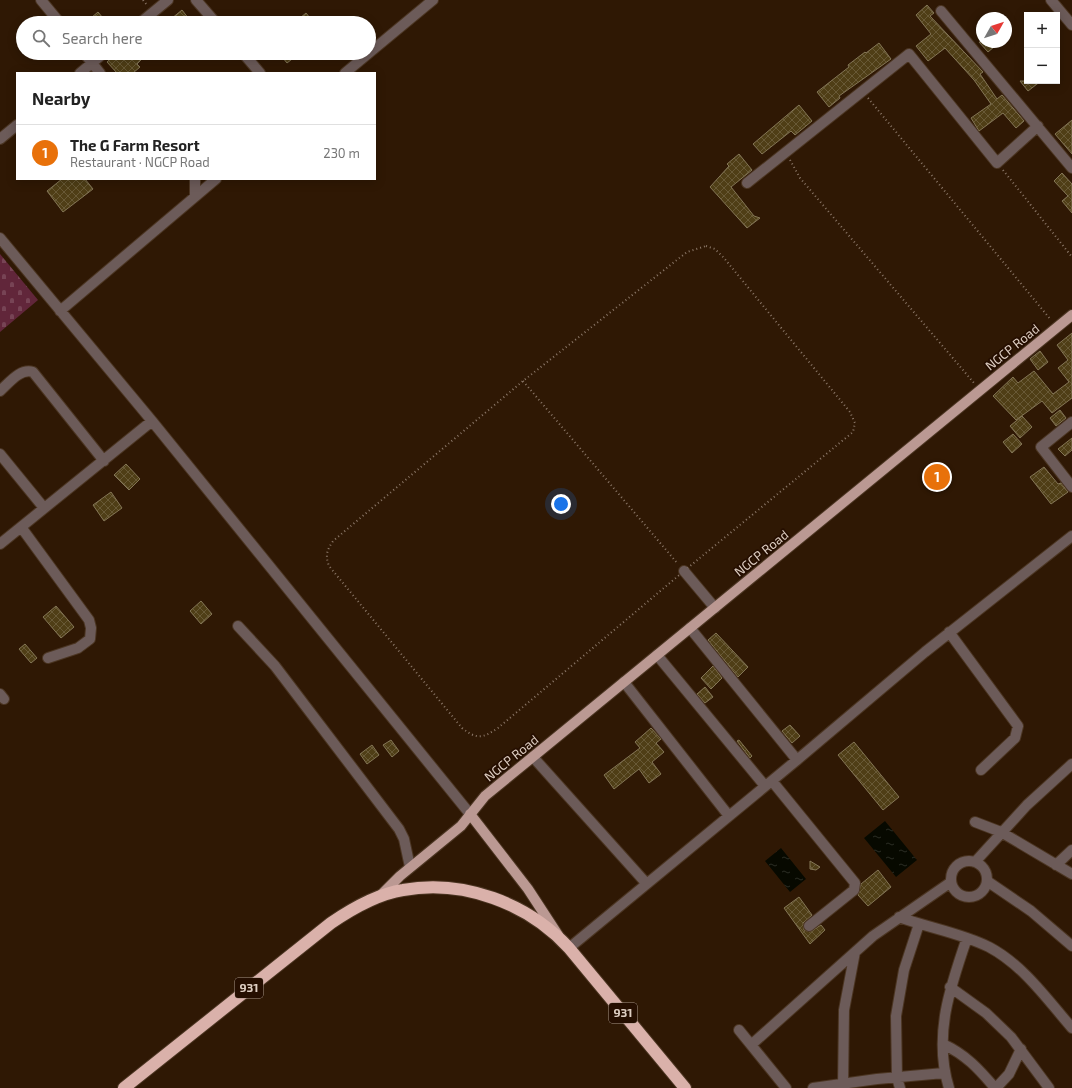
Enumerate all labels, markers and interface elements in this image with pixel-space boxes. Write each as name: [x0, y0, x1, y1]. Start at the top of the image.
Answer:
north arrow: [976, 12, 1012, 48]
map controls: [1024, 12, 1060, 84]
button: +: [1024, 12, 1060, 48]
search box: [16, 16, 376, 60]
icon: search: [30, 27, 52, 49]
text: Search here: [62, 29, 143, 47]
button: −: [1024, 48, 1060, 84]
text: Nearby: [32, 88, 90, 108]
text: The G Farm Resort: [70, 136, 200, 154]
text: 1: [42, 145, 48, 161]
text: 230 m: [323, 145, 360, 161]
text: Restaurant · NGCP Road: [70, 154, 210, 170]
street label: NGCP Road: [982, 320, 1042, 374]
pin: 1: [924, 462, 950, 492]
your location: [551, 494, 571, 514]
street label: NGCP Road: [731, 526, 791, 580]
street label: NGCP Road: [481, 731, 541, 785]
road number: 931: [235, 978, 263, 998]
road number: 931: [609, 1003, 637, 1023]

